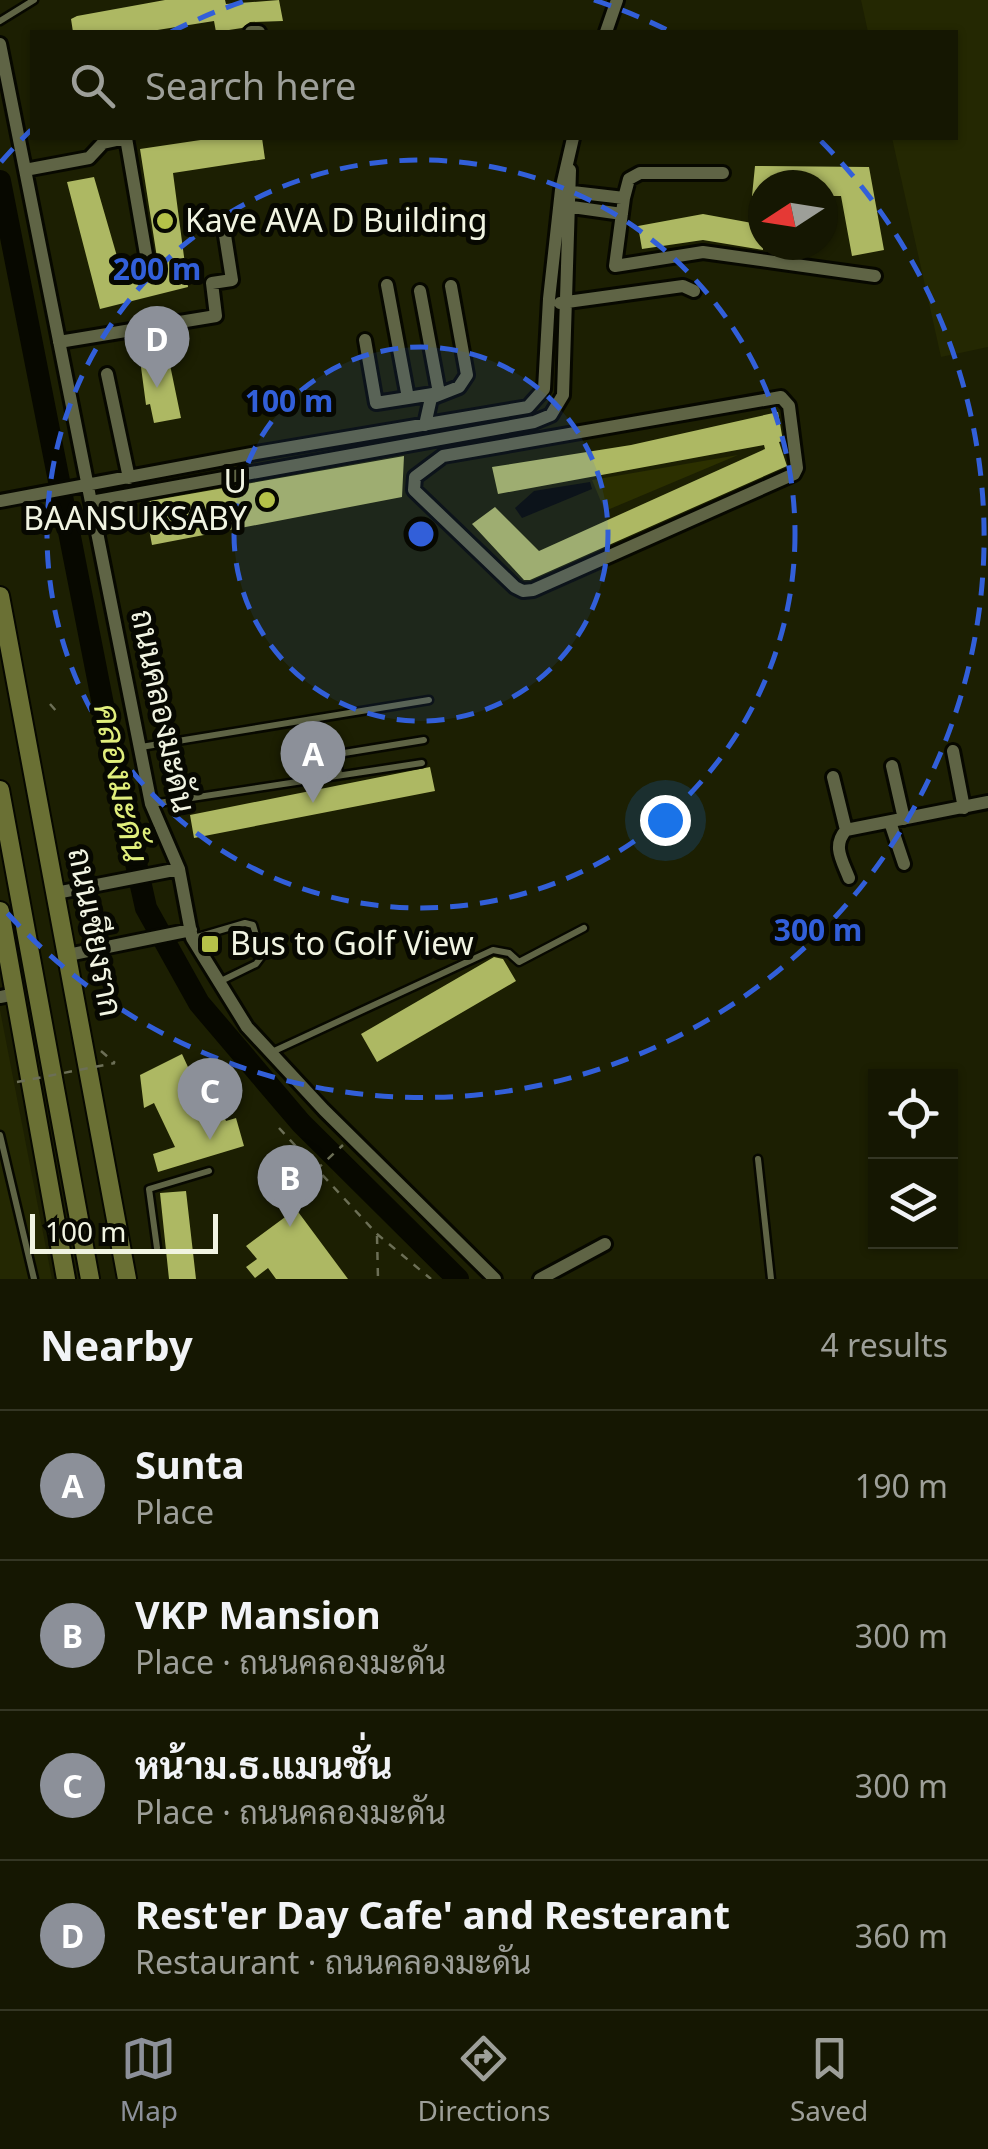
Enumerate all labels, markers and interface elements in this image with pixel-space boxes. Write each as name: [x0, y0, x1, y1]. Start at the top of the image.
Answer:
search box: [30, 30, 958, 140]
icon: search: [65, 58, 120, 113]
text: Search here: [145, 59, 356, 111]
north arrow: [748, 170, 838, 260]
place label: Kave AVA D Building: [185, 198, 487, 241]
marker: Kave AVA D Building: [154, 210, 176, 232]
text: 200 m: [113, 248, 201, 289]
pin: D: [124, 306, 190, 388]
text: 100 m: [245, 380, 333, 421]
place label: U BAANSUKSABY: [23, 459, 248, 539]
marker: U BAANSUKSABY: [256, 489, 278, 511]
centre of rings: [403, 516, 439, 552]
street label: ถนนคลองมะดัน: [123, 606, 203, 816]
water label: คลองมะดัน: [85, 700, 157, 866]
pin: A: [280, 720, 346, 803]
your location: [640, 795, 691, 846]
street label: ถนนเชียงราก: [59, 844, 134, 1020]
text: 300 m: [774, 909, 862, 950]
place label: Bus to Golf View: [230, 921, 474, 964]
marker: Bus to Golf View: [199, 933, 221, 955]
pin: C: [178, 1058, 242, 1140]
map controls: [868, 1069, 958, 1249]
button: locate: [868, 1069, 958, 1159]
pin: B: [258, 1144, 322, 1227]
button: layers: [868, 1159, 958, 1249]
scale bar: [30, 1209, 218, 1254]
text: 100 m: [45, 1212, 127, 1250]
text: Nearby: [40, 1316, 193, 1373]
text: 4 results: [821, 1323, 948, 1366]
text: Sunta: [135, 1438, 245, 1490]
text: A: [61, 1464, 84, 1507]
text: 190 m: [855, 1464, 948, 1507]
text: Place: [135, 1490, 214, 1533]
text: VKP Mansion: [135, 1588, 381, 1640]
text: B: [62, 1614, 83, 1657]
text: 300 m: [855, 1614, 948, 1657]
text: Place · ถนนคลองมะดัน: [135, 1640, 446, 1683]
text: หน้าม.ธ.แมนชั่น: [135, 1738, 393, 1790]
text: C: [62, 1764, 83, 1807]
text: 300 m: [855, 1764, 948, 1807]
text: Place · ถนนคลองมะดัน: [135, 1790, 446, 1833]
text: Rest'er Day Cafe' and Resterant: [135, 1888, 730, 1940]
text: D: [61, 1914, 84, 1957]
text: 360 m: [855, 1914, 948, 1957]
text: Restaurant · ถนนคลองมะดัน: [135, 1940, 531, 1983]
tab: Map: [120, 2031, 178, 2129]
tab: Directions: [418, 2031, 550, 2129]
tab: Saved: [790, 2031, 868, 2129]

